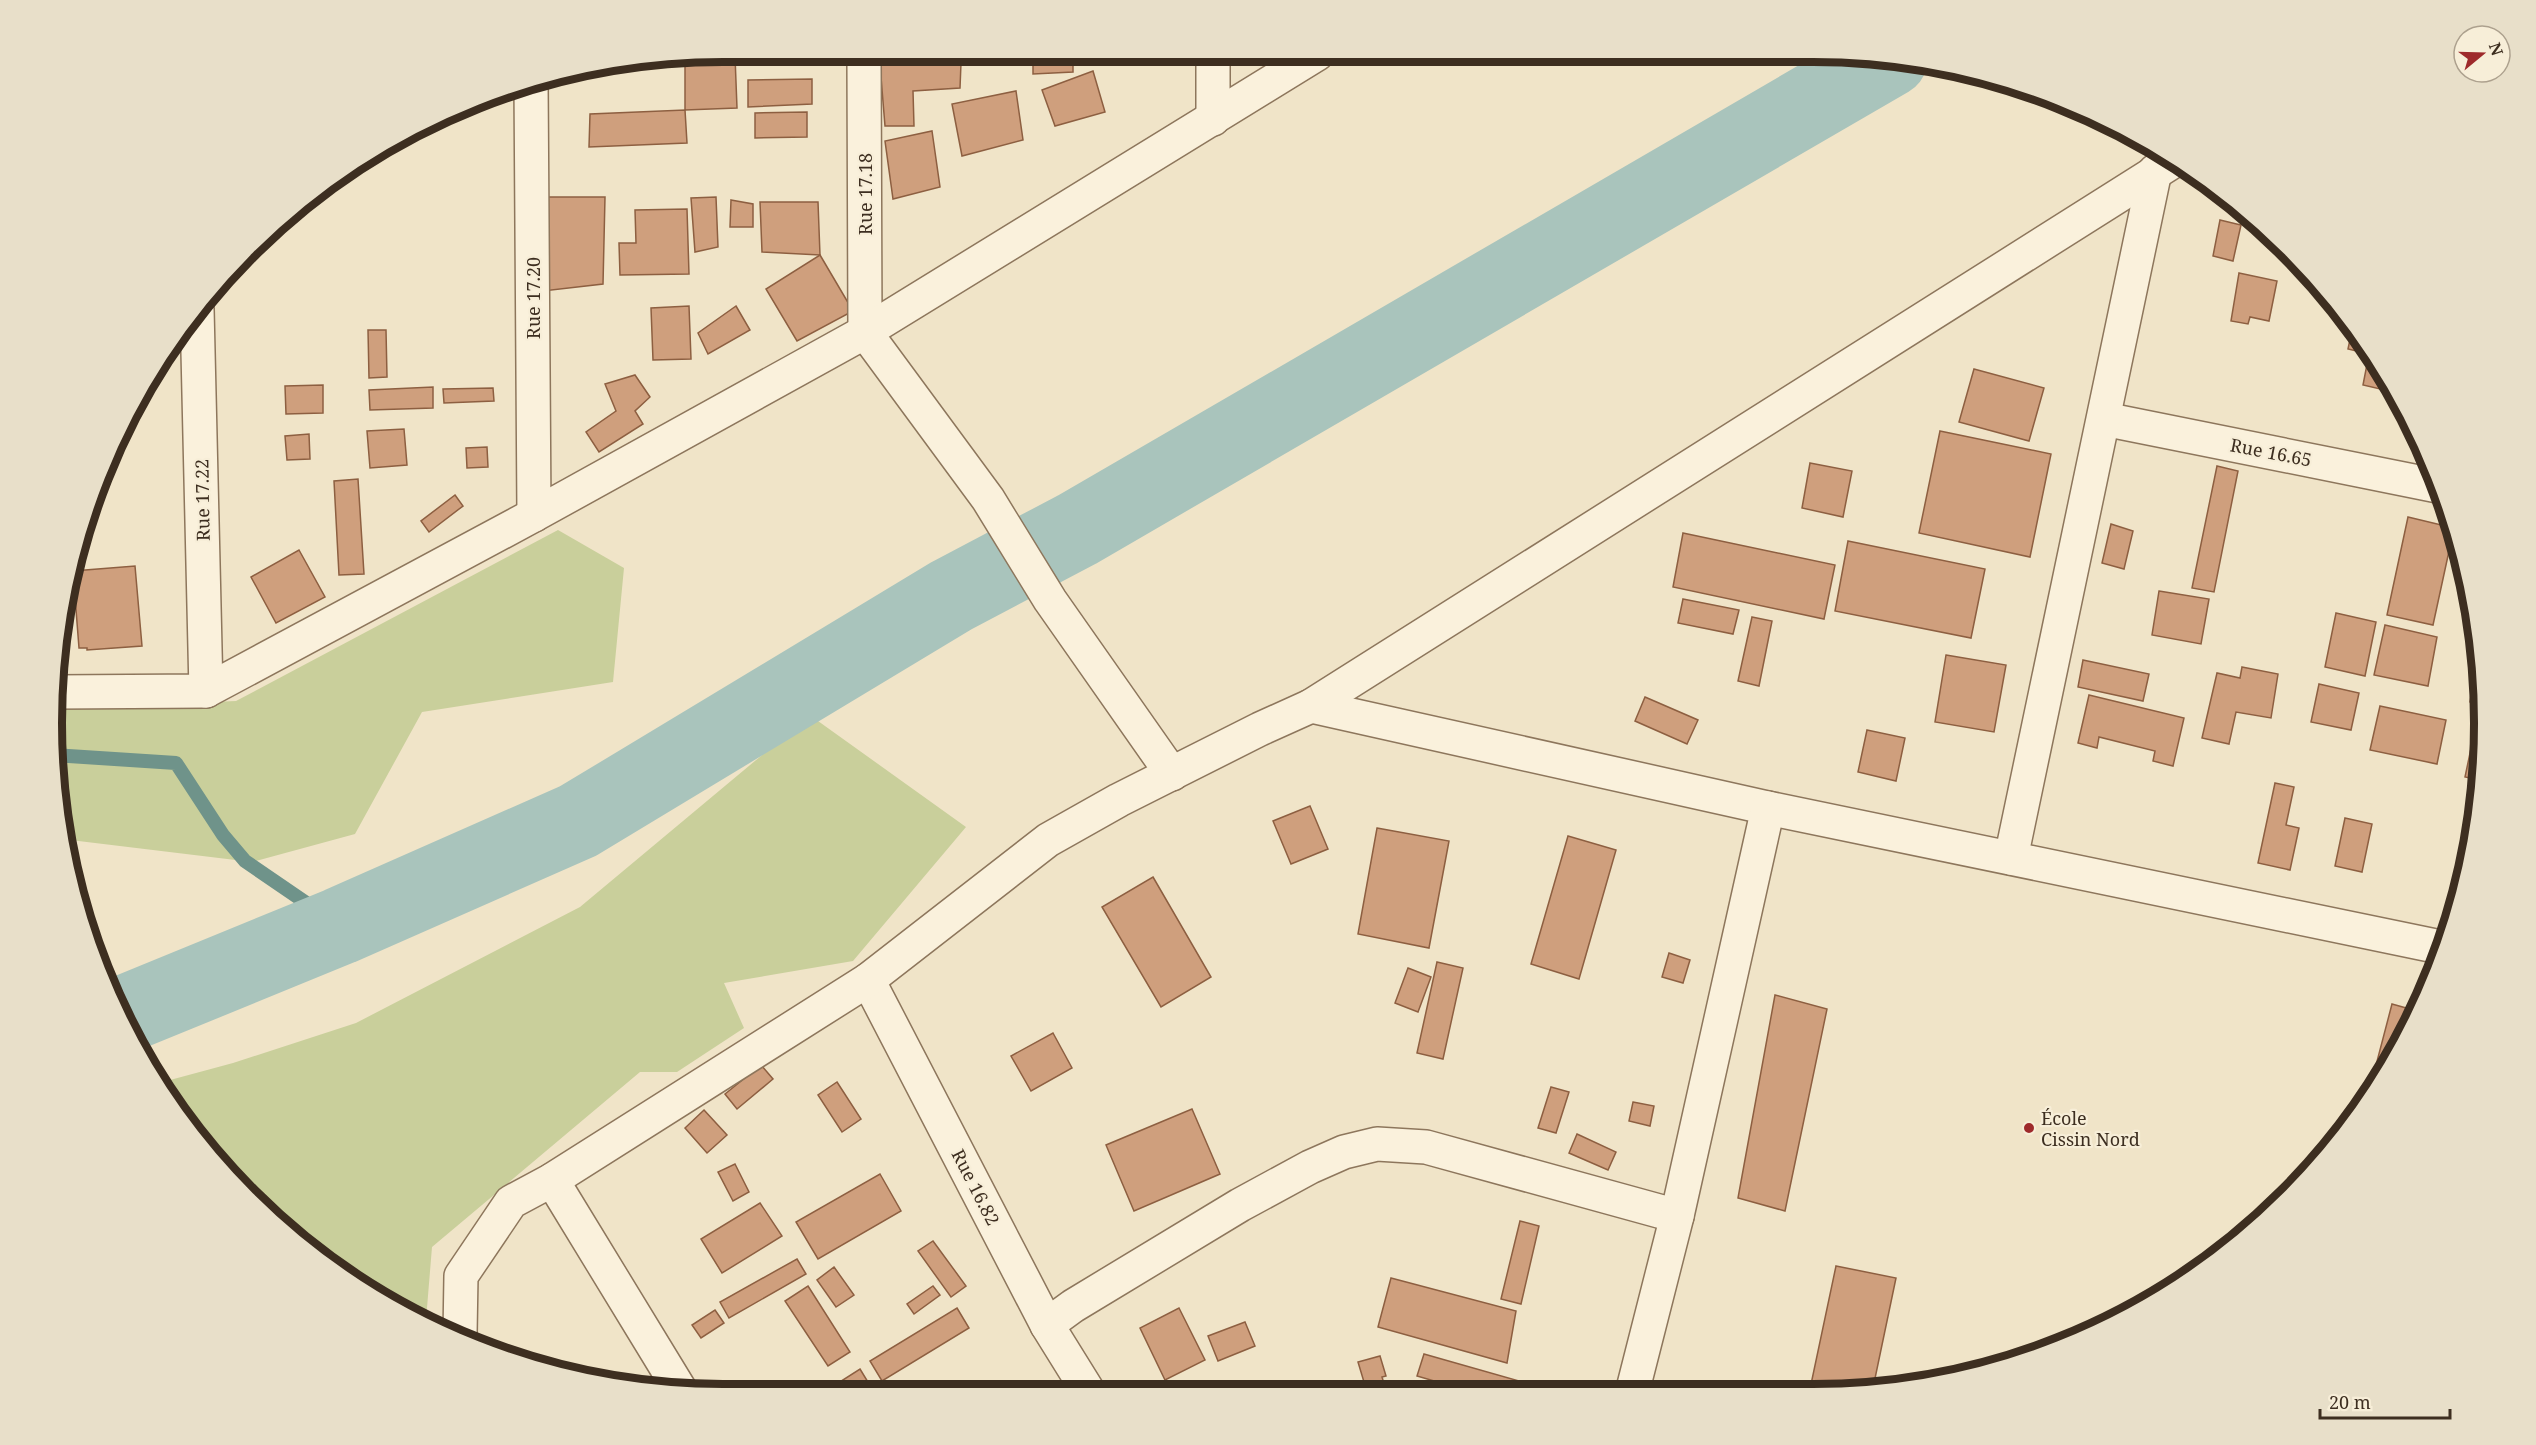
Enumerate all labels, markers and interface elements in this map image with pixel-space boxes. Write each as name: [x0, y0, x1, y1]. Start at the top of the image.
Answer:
north arrow: [2452, 24, 2512, 84]
text: N: [2484, 40, 2509, 59]
street label: Rue 17.18: [853, 153, 877, 235]
street label: Rue 17.20: [521, 257, 545, 339]
street label: Rue 16.65: [2228, 432, 2314, 472]
street label: Rue 17.22: [189, 459, 215, 541]
place label: École Cissin Nord: [2041, 1106, 2140, 1151]
marker: École Cissin Nord: [2022, 1121, 2036, 1135]
street label: Rue 16.82: [947, 1145, 1005, 1229]
scale bar: [2320, 1382, 2450, 1420]
text: 20 m: [2329, 1390, 2371, 1414]

